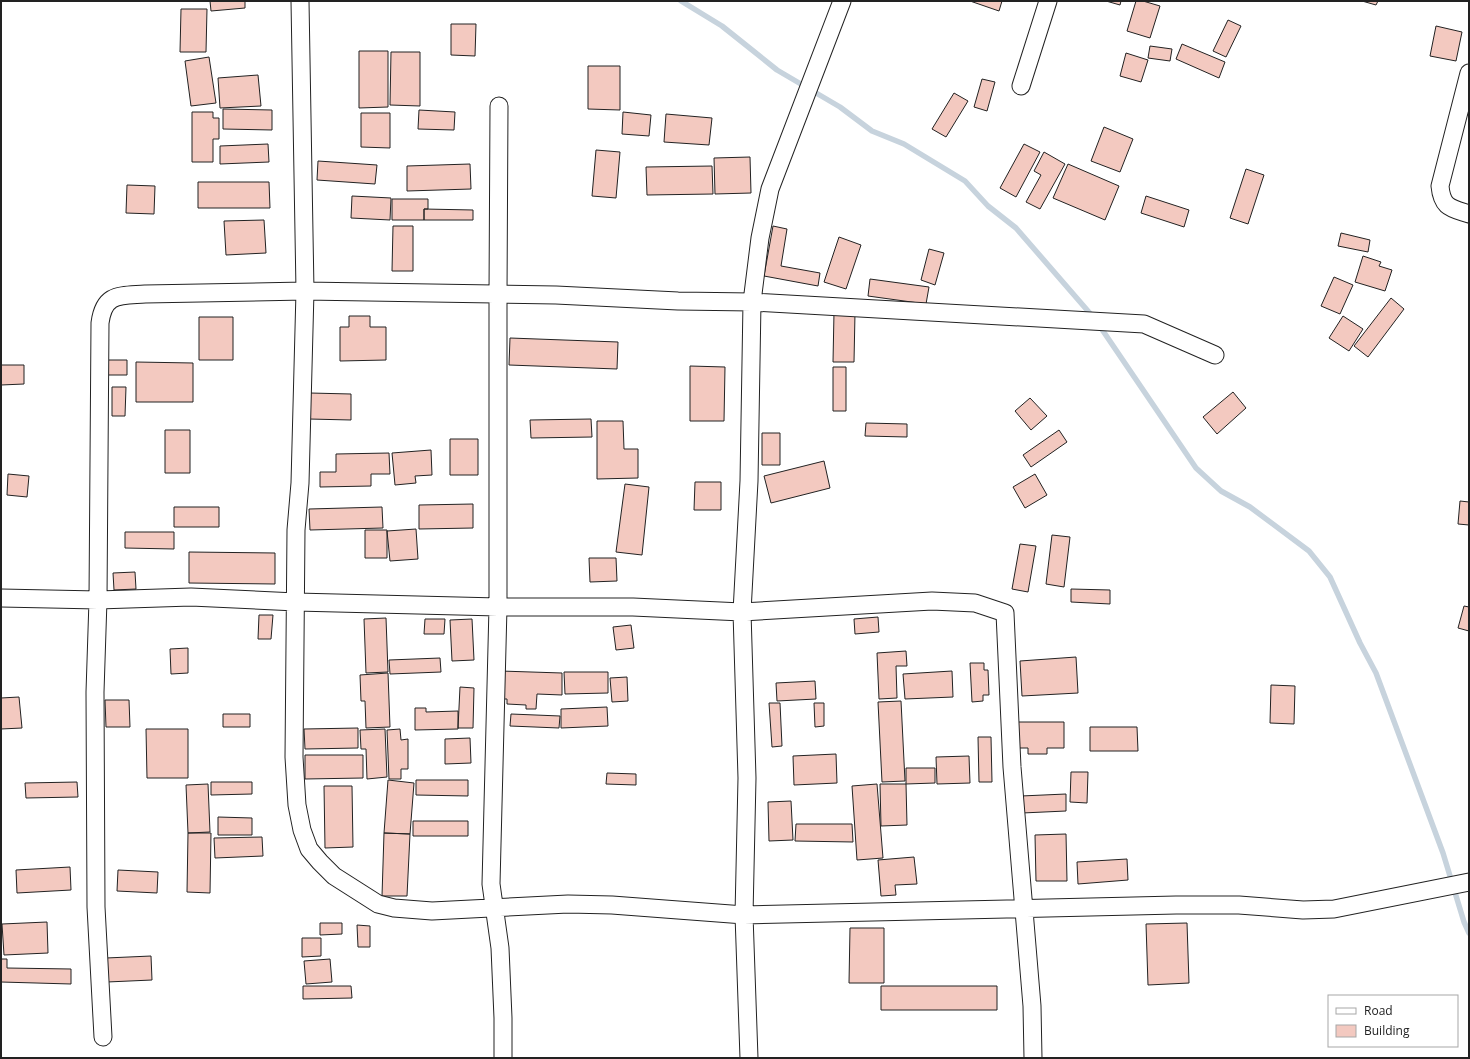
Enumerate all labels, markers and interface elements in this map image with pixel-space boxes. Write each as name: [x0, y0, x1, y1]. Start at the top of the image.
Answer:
legend: [1328, 995, 1458, 1047]
text: Road: [1364, 1002, 1393, 1019]
text: Building: [1364, 1022, 1410, 1039]

